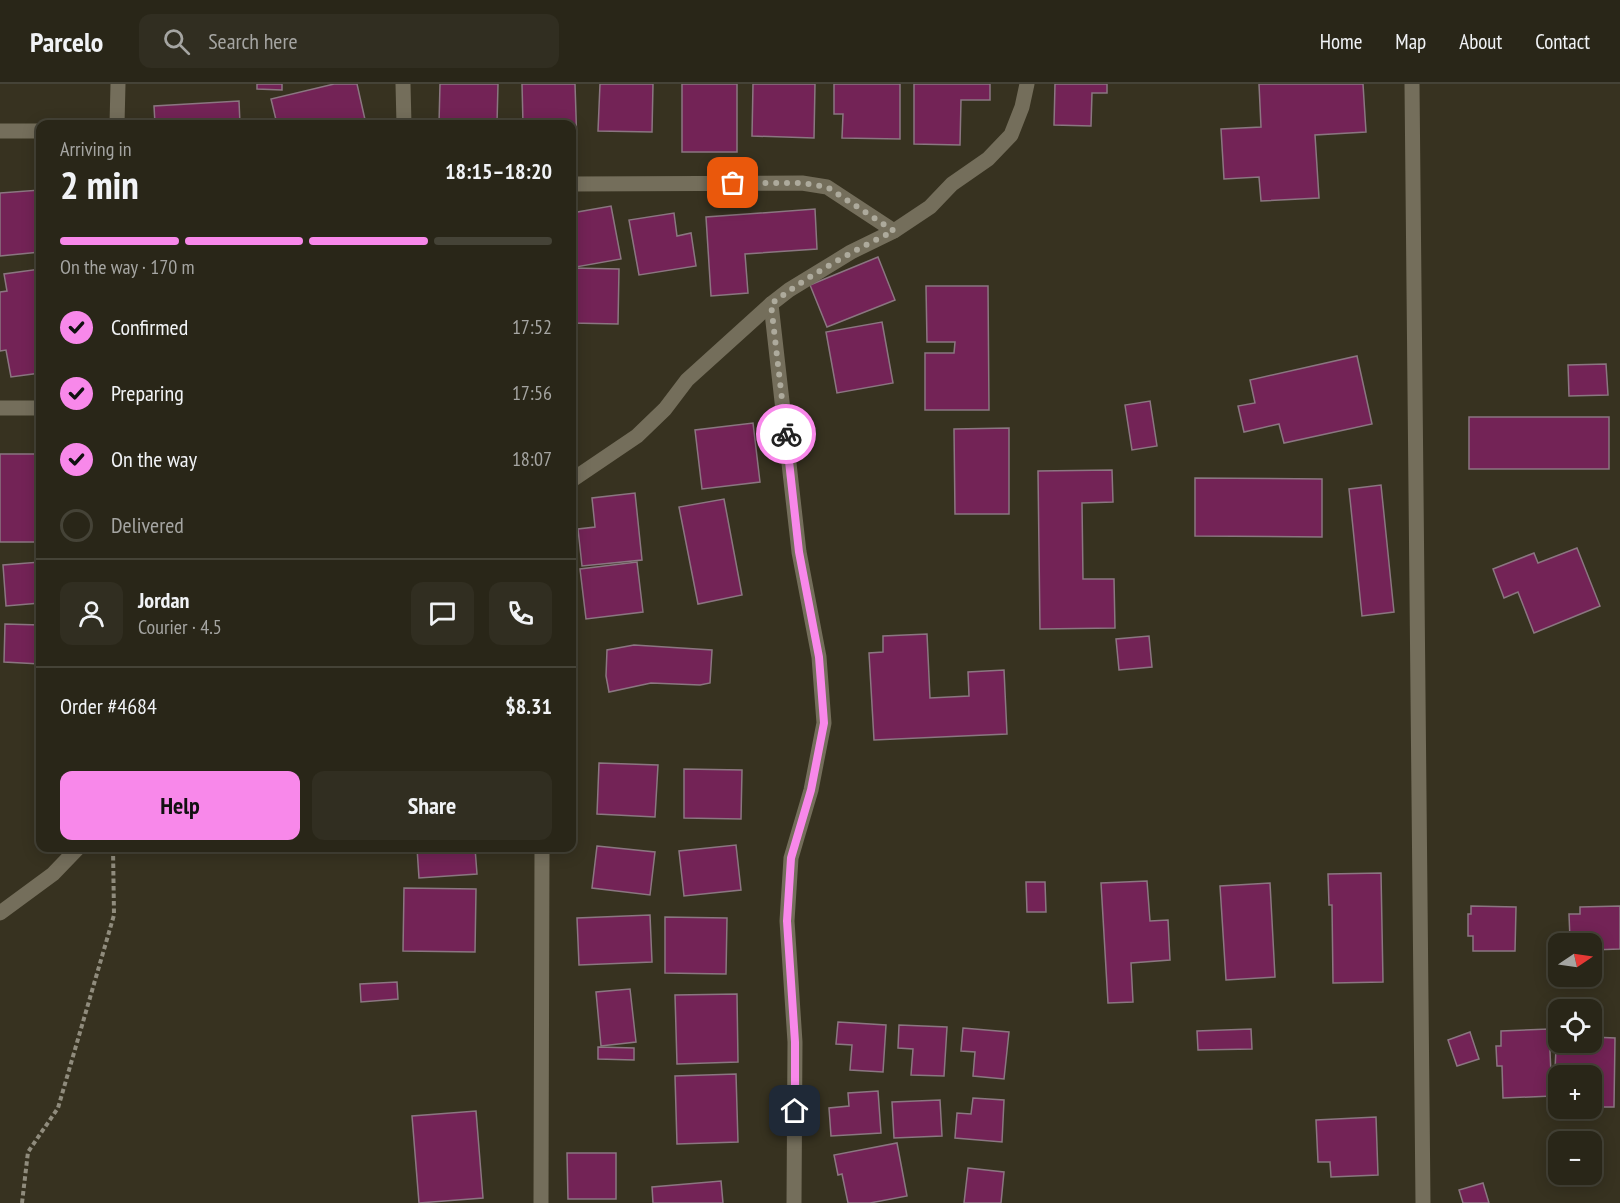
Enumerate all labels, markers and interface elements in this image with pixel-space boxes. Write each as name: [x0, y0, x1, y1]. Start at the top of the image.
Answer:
search box: [139, 14, 559, 68]
text: Parcelo: [30, 23, 103, 60]
icon: search: [160, 25, 193, 58]
text: Search here: [208, 27, 298, 55]
text: Home: [1320, 28, 1362, 55]
text: Map: [1395, 28, 1426, 55]
text: About: [1459, 28, 1502, 55]
text: Contact: [1535, 28, 1590, 55]
text: Arriving in: [60, 136, 132, 162]
text: 18:15–18:20: [445, 157, 552, 185]
pin: [707, 157, 758, 208]
text: 2 min: [60, 159, 139, 210]
icon: bag: [716, 166, 749, 199]
text: On the way · 170 m: [60, 254, 195, 280]
icon: check: [60, 311, 93, 344]
text: Confirmed: [111, 313, 188, 341]
text: 17:52: [512, 314, 552, 340]
icon: check: [60, 377, 93, 410]
text: Preparing: [111, 379, 184, 407]
text: 17:56: [512, 380, 552, 406]
courier: [756, 404, 816, 464]
icon: bike: [770, 418, 803, 451]
icon: check: [60, 443, 93, 476]
text: On the way: [111, 445, 197, 473]
text: 18:07: [512, 446, 552, 472]
text: Delivered: [111, 511, 184, 539]
button: person: [60, 582, 123, 645]
button: chat: [411, 582, 474, 645]
button: phone: [489, 582, 552, 645]
text: Jordan: [138, 586, 189, 614]
text: Courier · 4.5: [138, 614, 222, 640]
text: Order #4684: [60, 692, 157, 720]
text: $8.31: [505, 692, 552, 720]
button: Help: [60, 771, 300, 840]
button: Share: [312, 771, 552, 840]
north arrow: [1548, 933, 1602, 987]
map controls: [1548, 933, 1602, 1185]
button: locate: [1548, 999, 1602, 1053]
button: +: [1548, 1065, 1602, 1119]
pin: [769, 1085, 820, 1136]
icon: home: [778, 1094, 811, 1127]
button: −: [1548, 1131, 1602, 1185]

